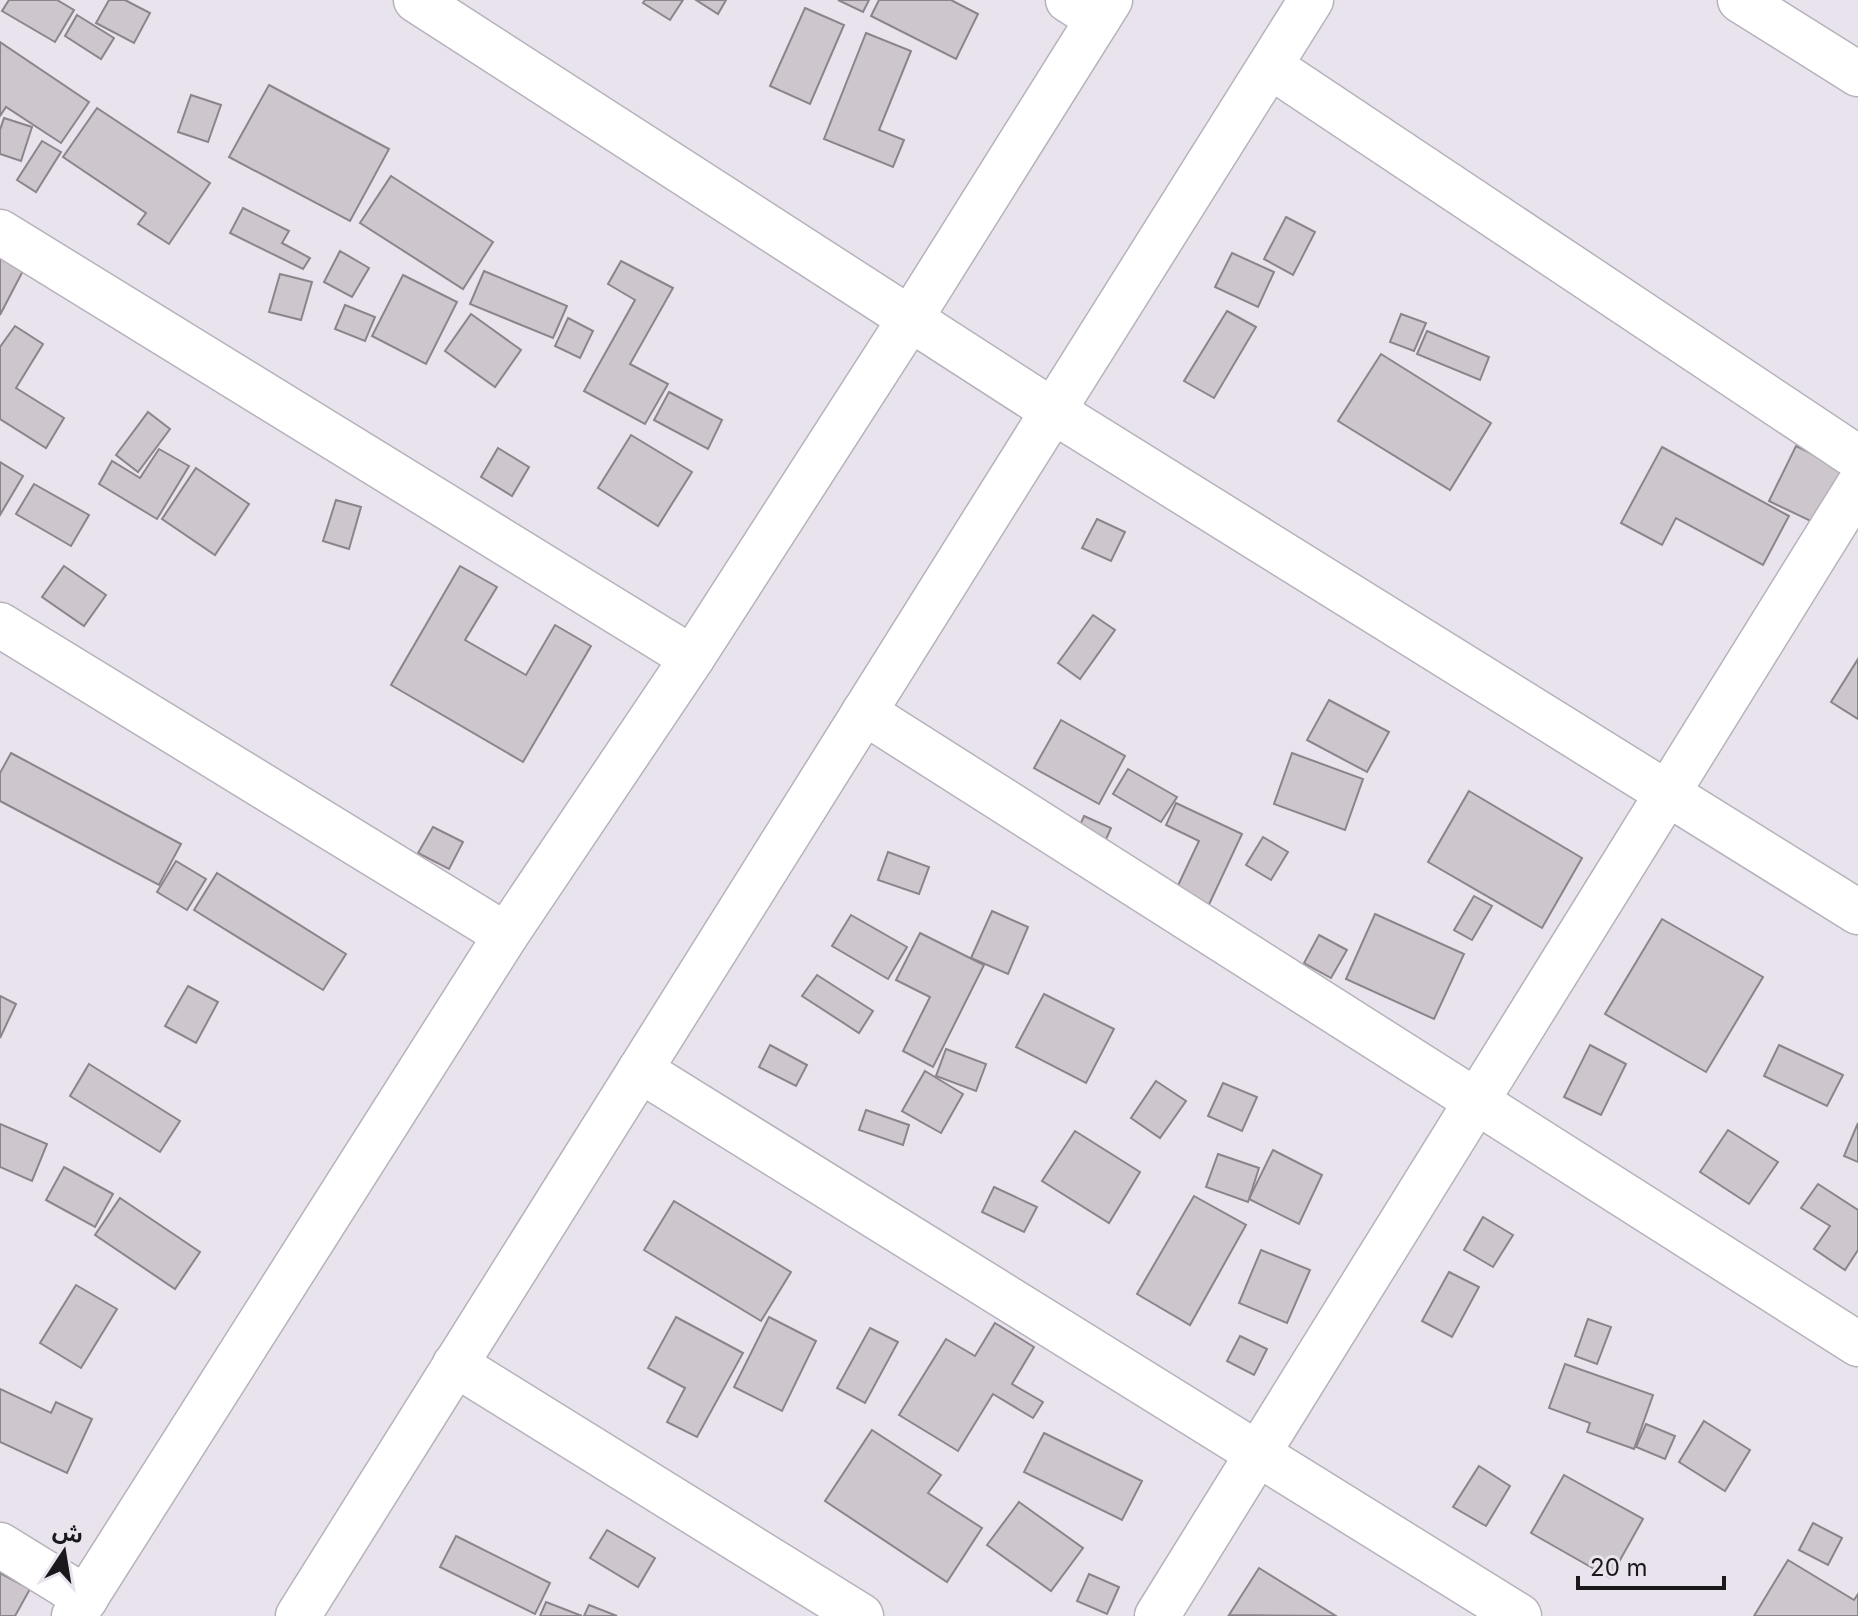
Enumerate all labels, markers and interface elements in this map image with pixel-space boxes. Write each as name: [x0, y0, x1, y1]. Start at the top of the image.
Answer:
north arrow: [24, 1512, 104, 1592]
text: ش: [51, 1517, 86, 1548]
scale bar: [1578, 1540, 1724, 1590]
text: 20 m: [1590, 1553, 1648, 1582]

